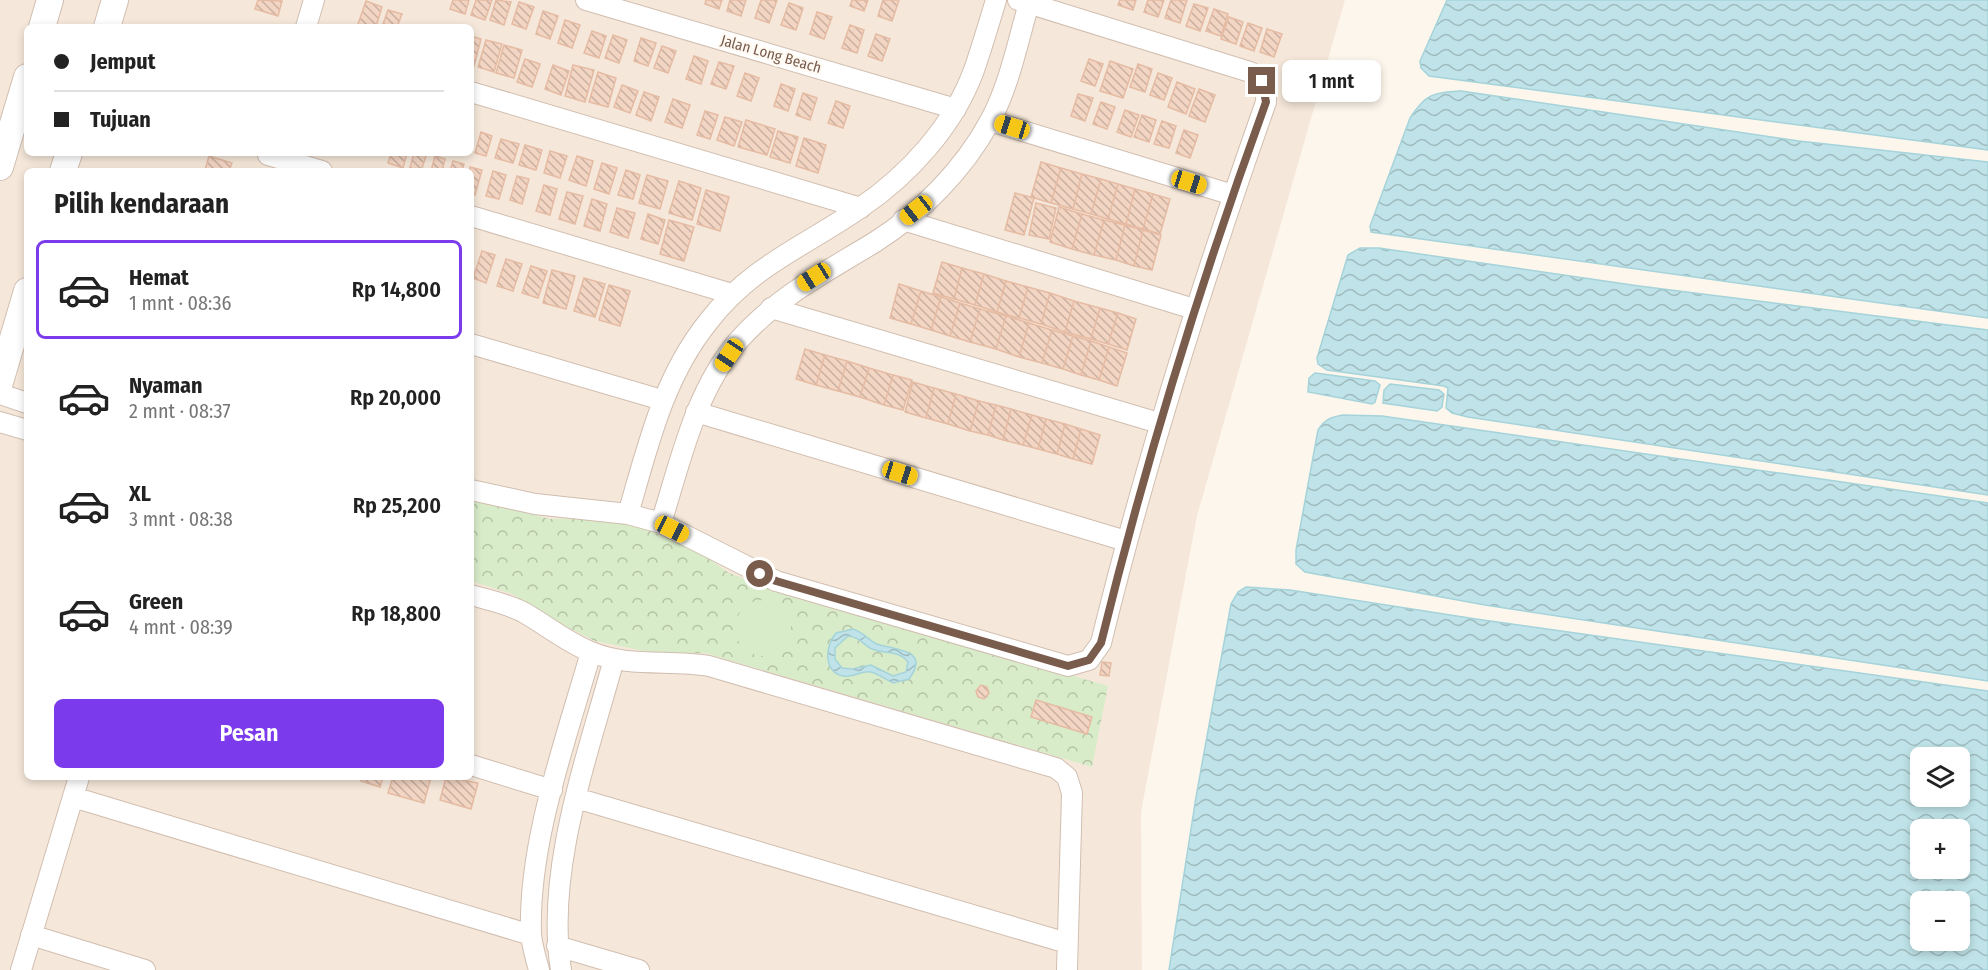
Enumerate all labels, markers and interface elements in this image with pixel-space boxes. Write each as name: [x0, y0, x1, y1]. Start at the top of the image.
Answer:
street label: Jalan Long Beach: [719, 31, 823, 77]
text: Jemput: [90, 48, 155, 75]
callout: 1 mnt: [1283, 60, 1382, 102]
route end: [1248, 67, 1275, 94]
text: 1 mnt: [1309, 69, 1354, 93]
text: Tujuan: [90, 106, 151, 133]
car: [992, 113, 1032, 141]
car: [1169, 168, 1209, 196]
text: Pilih kendaraan: [54, 188, 229, 220]
car: [896, 192, 936, 228]
car: [794, 260, 834, 294]
icon: car: [57, 263, 111, 317]
text: Hemat: [129, 264, 189, 291]
text: Rp 14,800: [352, 276, 441, 303]
text: 1 mnt · 08:36: [129, 291, 231, 315]
car: [711, 335, 747, 375]
icon: car: [57, 371, 111, 425]
text: Nyaman: [129, 372, 202, 399]
text: Rp 20,000: [350, 384, 441, 411]
text: 2 mnt · 08:37: [129, 399, 230, 423]
car: [880, 459, 920, 487]
icon: car: [57, 479, 111, 533]
text: XL: [129, 480, 151, 507]
text: Rp 25,200: [353, 492, 441, 519]
text: 3 mnt · 08:38: [129, 507, 233, 531]
car: [652, 513, 692, 545]
route start: [746, 560, 773, 587]
icon: car: [57, 587, 111, 641]
text: Green: [129, 588, 183, 615]
text: Rp 18,800: [351, 600, 441, 627]
text: 4 mnt · 08:39: [129, 615, 233, 639]
button: Pesan: [54, 699, 444, 768]
map controls: [1910, 747, 1970, 951]
button: layers: [1910, 747, 1970, 807]
button: +: [1910, 819, 1970, 879]
button: −: [1910, 891, 1970, 951]

